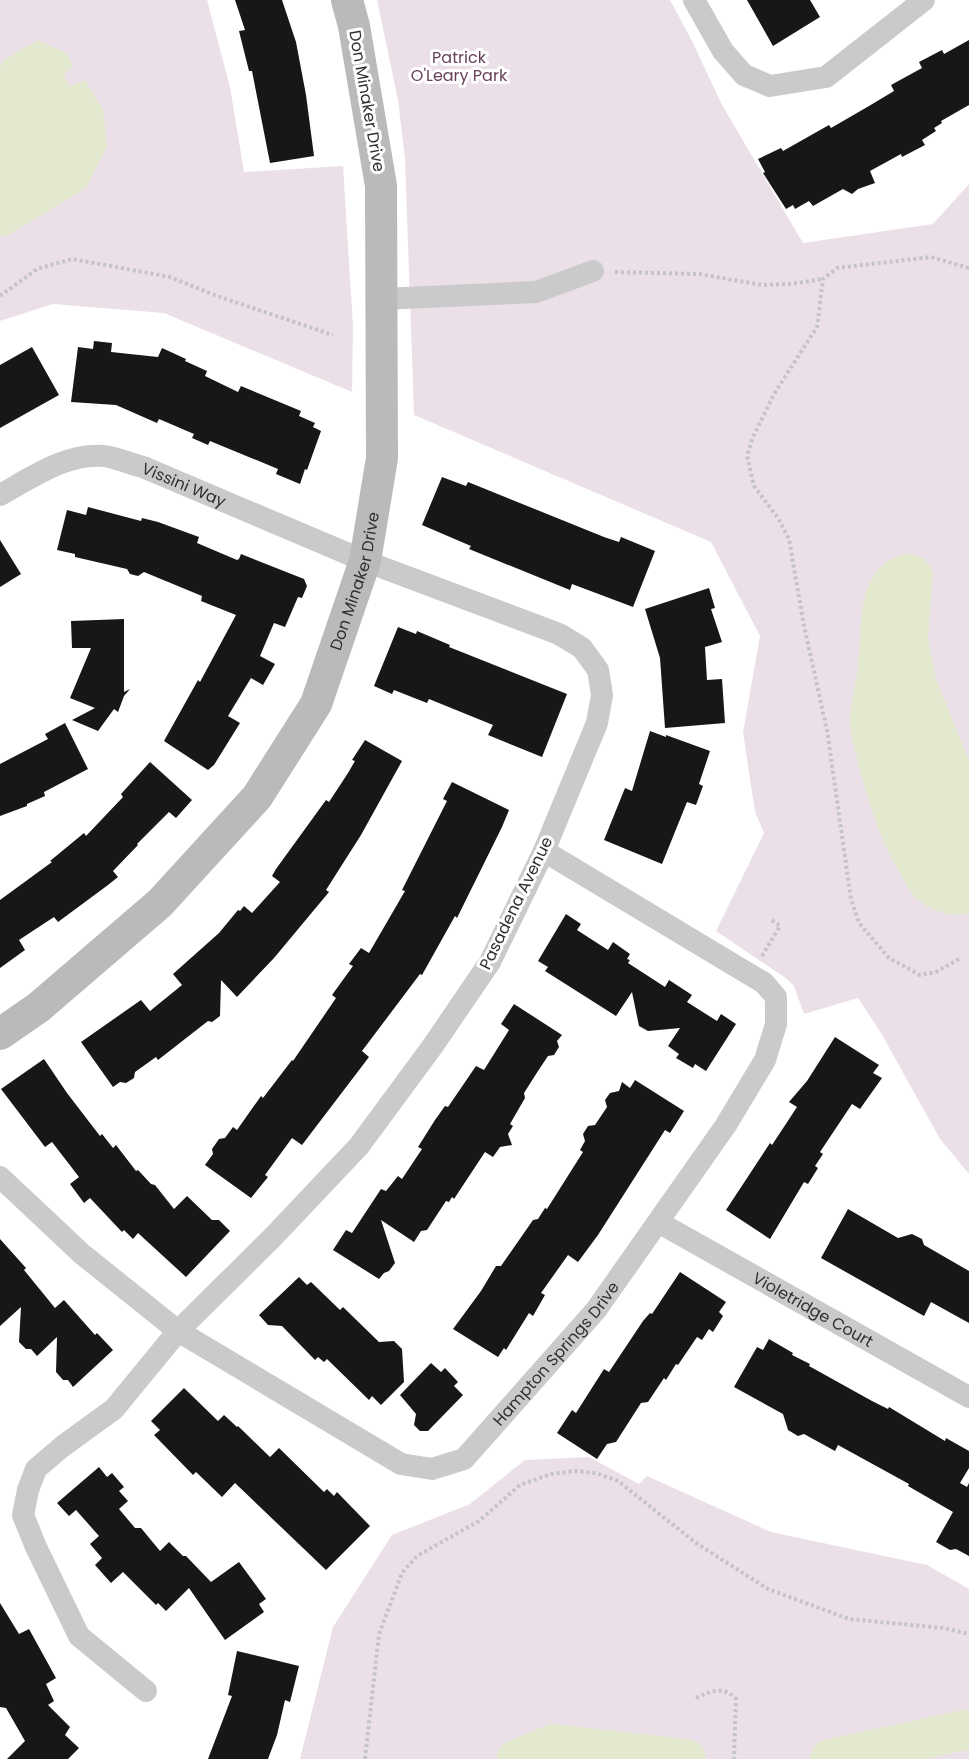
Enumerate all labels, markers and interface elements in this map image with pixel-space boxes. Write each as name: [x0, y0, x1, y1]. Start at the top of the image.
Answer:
street label: Don Minaker Drive: [343, 28, 391, 174]
park label: Patrick O'Leary Park: [411, 46, 508, 87]
street label: Vissini Way: [138, 456, 230, 512]
street label: Don Minaker Drive: [324, 510, 384, 653]
street label: Pasadena Avenue: [474, 833, 558, 973]
street label: Violetridge Court: [749, 1266, 878, 1353]
street label: Hampton Springs Drive: [487, 1277, 624, 1431]

